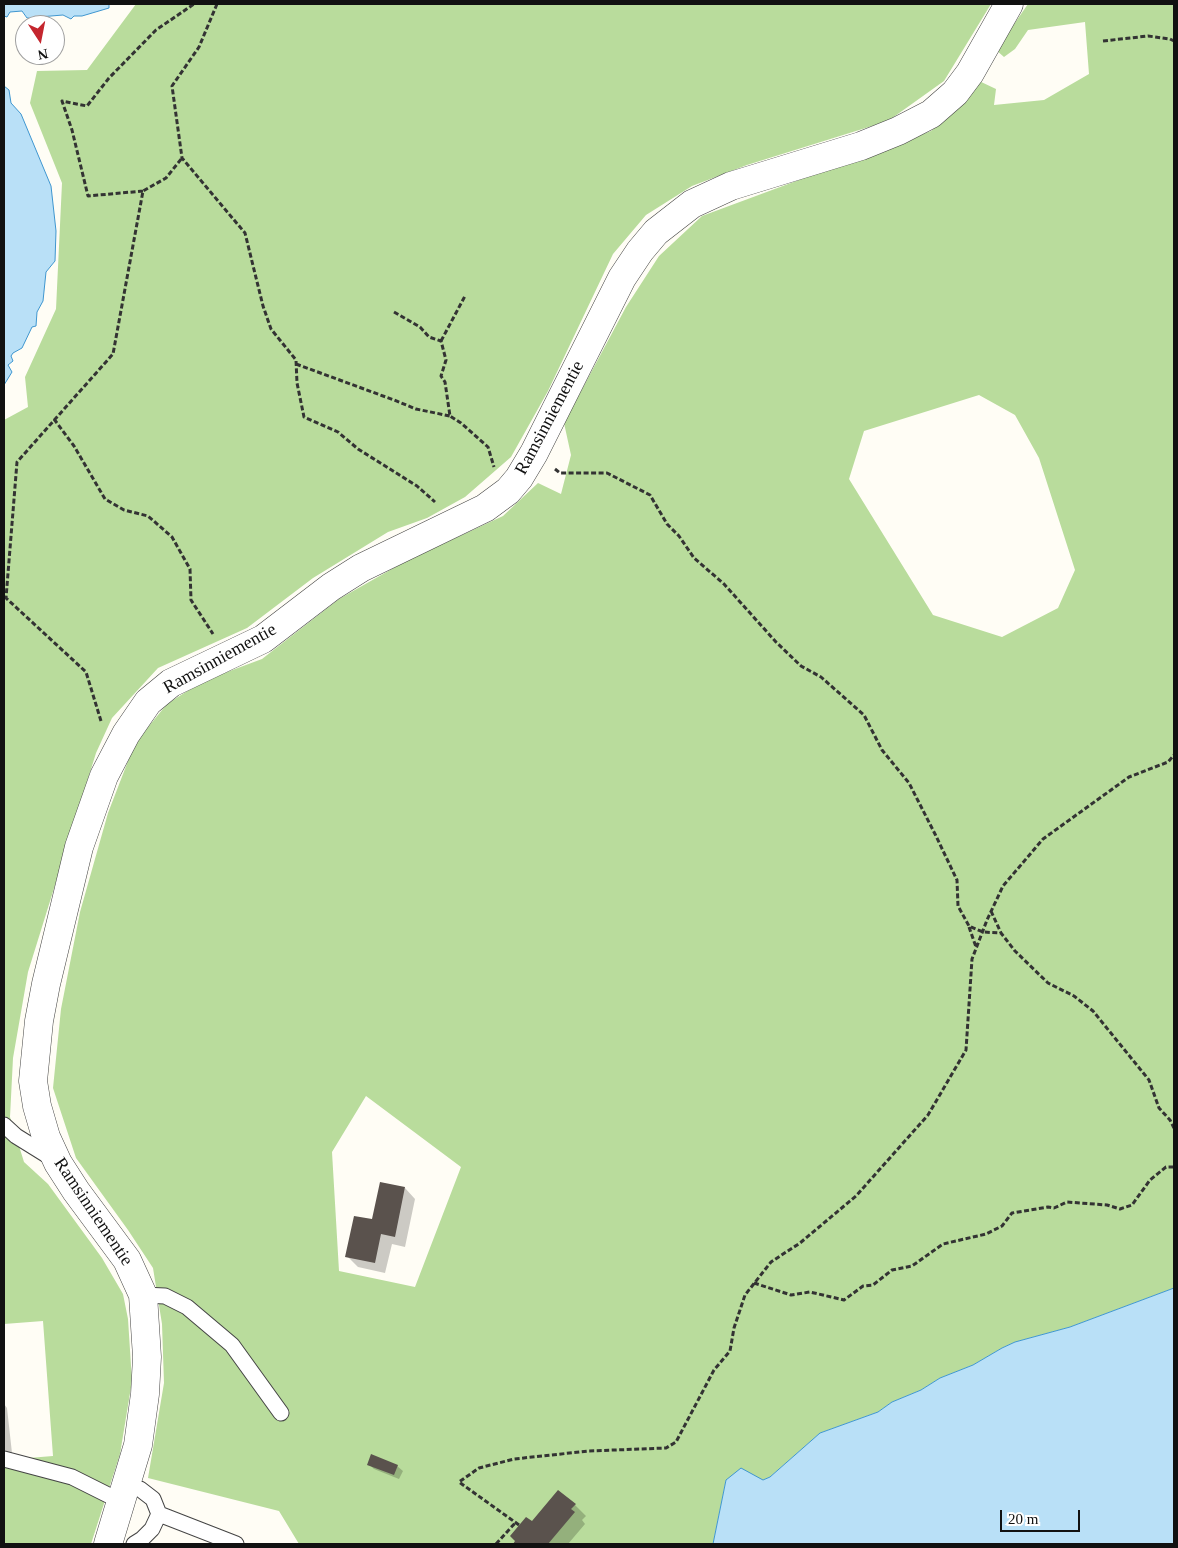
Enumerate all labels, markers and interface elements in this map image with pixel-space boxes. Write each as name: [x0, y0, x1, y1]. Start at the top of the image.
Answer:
north arrow: [15, 15, 65, 65]
text: N: [36, 46, 49, 63]
street label: Ramsinniementie: [511, 357, 589, 479]
street label: Ramsinniementie: [160, 619, 280, 699]
street label: Ramsinniementie: [49, 1154, 137, 1270]
scale bar: [1003, 1500, 1083, 1532]
text: 20 m: [1008, 1511, 1038, 1527]

